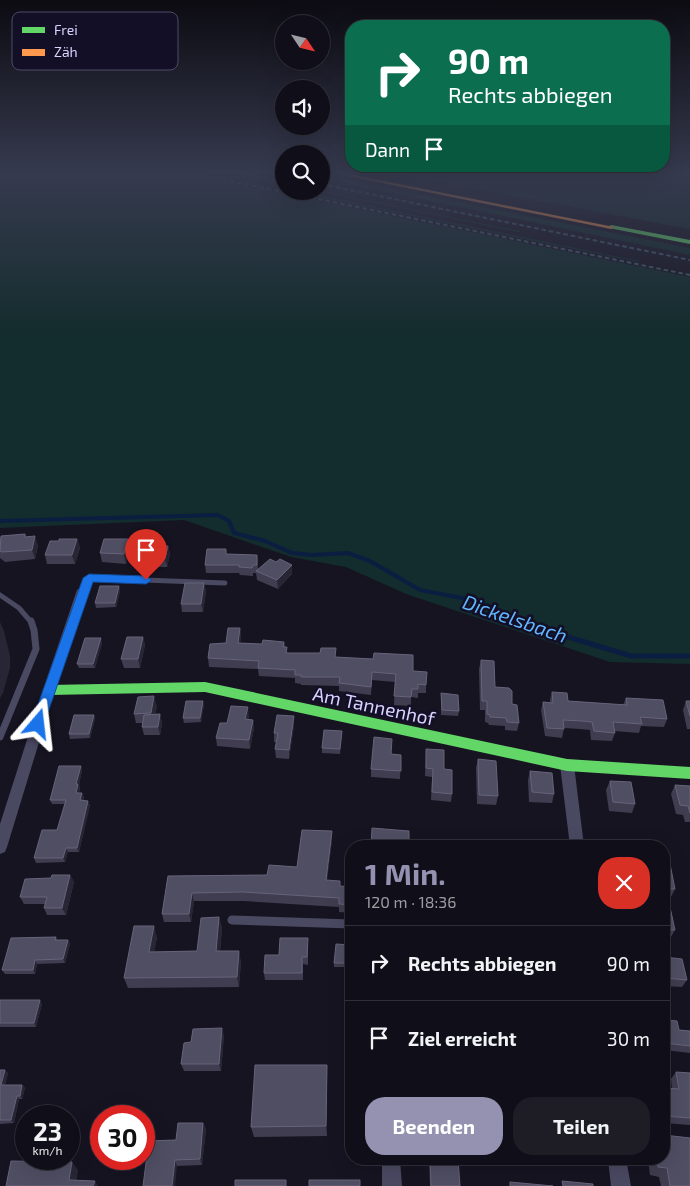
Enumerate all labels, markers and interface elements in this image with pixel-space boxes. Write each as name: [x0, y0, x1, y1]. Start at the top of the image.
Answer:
legend: [12, 12, 178, 70]
north arrow: [275, 15, 330, 70]
map controls: [275, 15, 330, 200]
text: Frei: [54, 21, 78, 38]
text: 90 m: [448, 39, 529, 81]
icon: right: [365, 40, 430, 105]
text: Zäh: [54, 43, 78, 60]
button: sound: [275, 80, 330, 135]
text: Rechts abbiegen: [448, 81, 613, 107]
icon: arrive: [420, 135, 448, 163]
text: Dann: [365, 138, 410, 161]
button: search: [275, 145, 330, 200]
pin: [125, 529, 167, 580]
icon: arrive: [132, 536, 160, 564]
water label: Dickelsbach: [460, 589, 571, 647]
street label: Am Tannenhof: [311, 681, 438, 730]
position arrow: [11, 697, 63, 749]
text: 1 Min.: [365, 855, 446, 891]
button: close: [598, 857, 650, 909]
text: 120 m · 18:36: [365, 892, 456, 911]
icon: right: [365, 949, 393, 977]
text: Rechts abbiegen: [408, 952, 556, 975]
text: 90 m: [607, 952, 650, 975]
icon: arrive: [365, 1024, 393, 1052]
text: Ziel erreicht: [408, 1027, 517, 1050]
text: 30 m: [607, 1027, 650, 1050]
button: Beenden: [365, 1097, 503, 1155]
button: Teilen: [513, 1097, 650, 1155]
speed limit sign: 30: [90, 1105, 155, 1170]
text: 23: [33, 1116, 62, 1146]
text: km/h: [33, 1143, 62, 1157]

